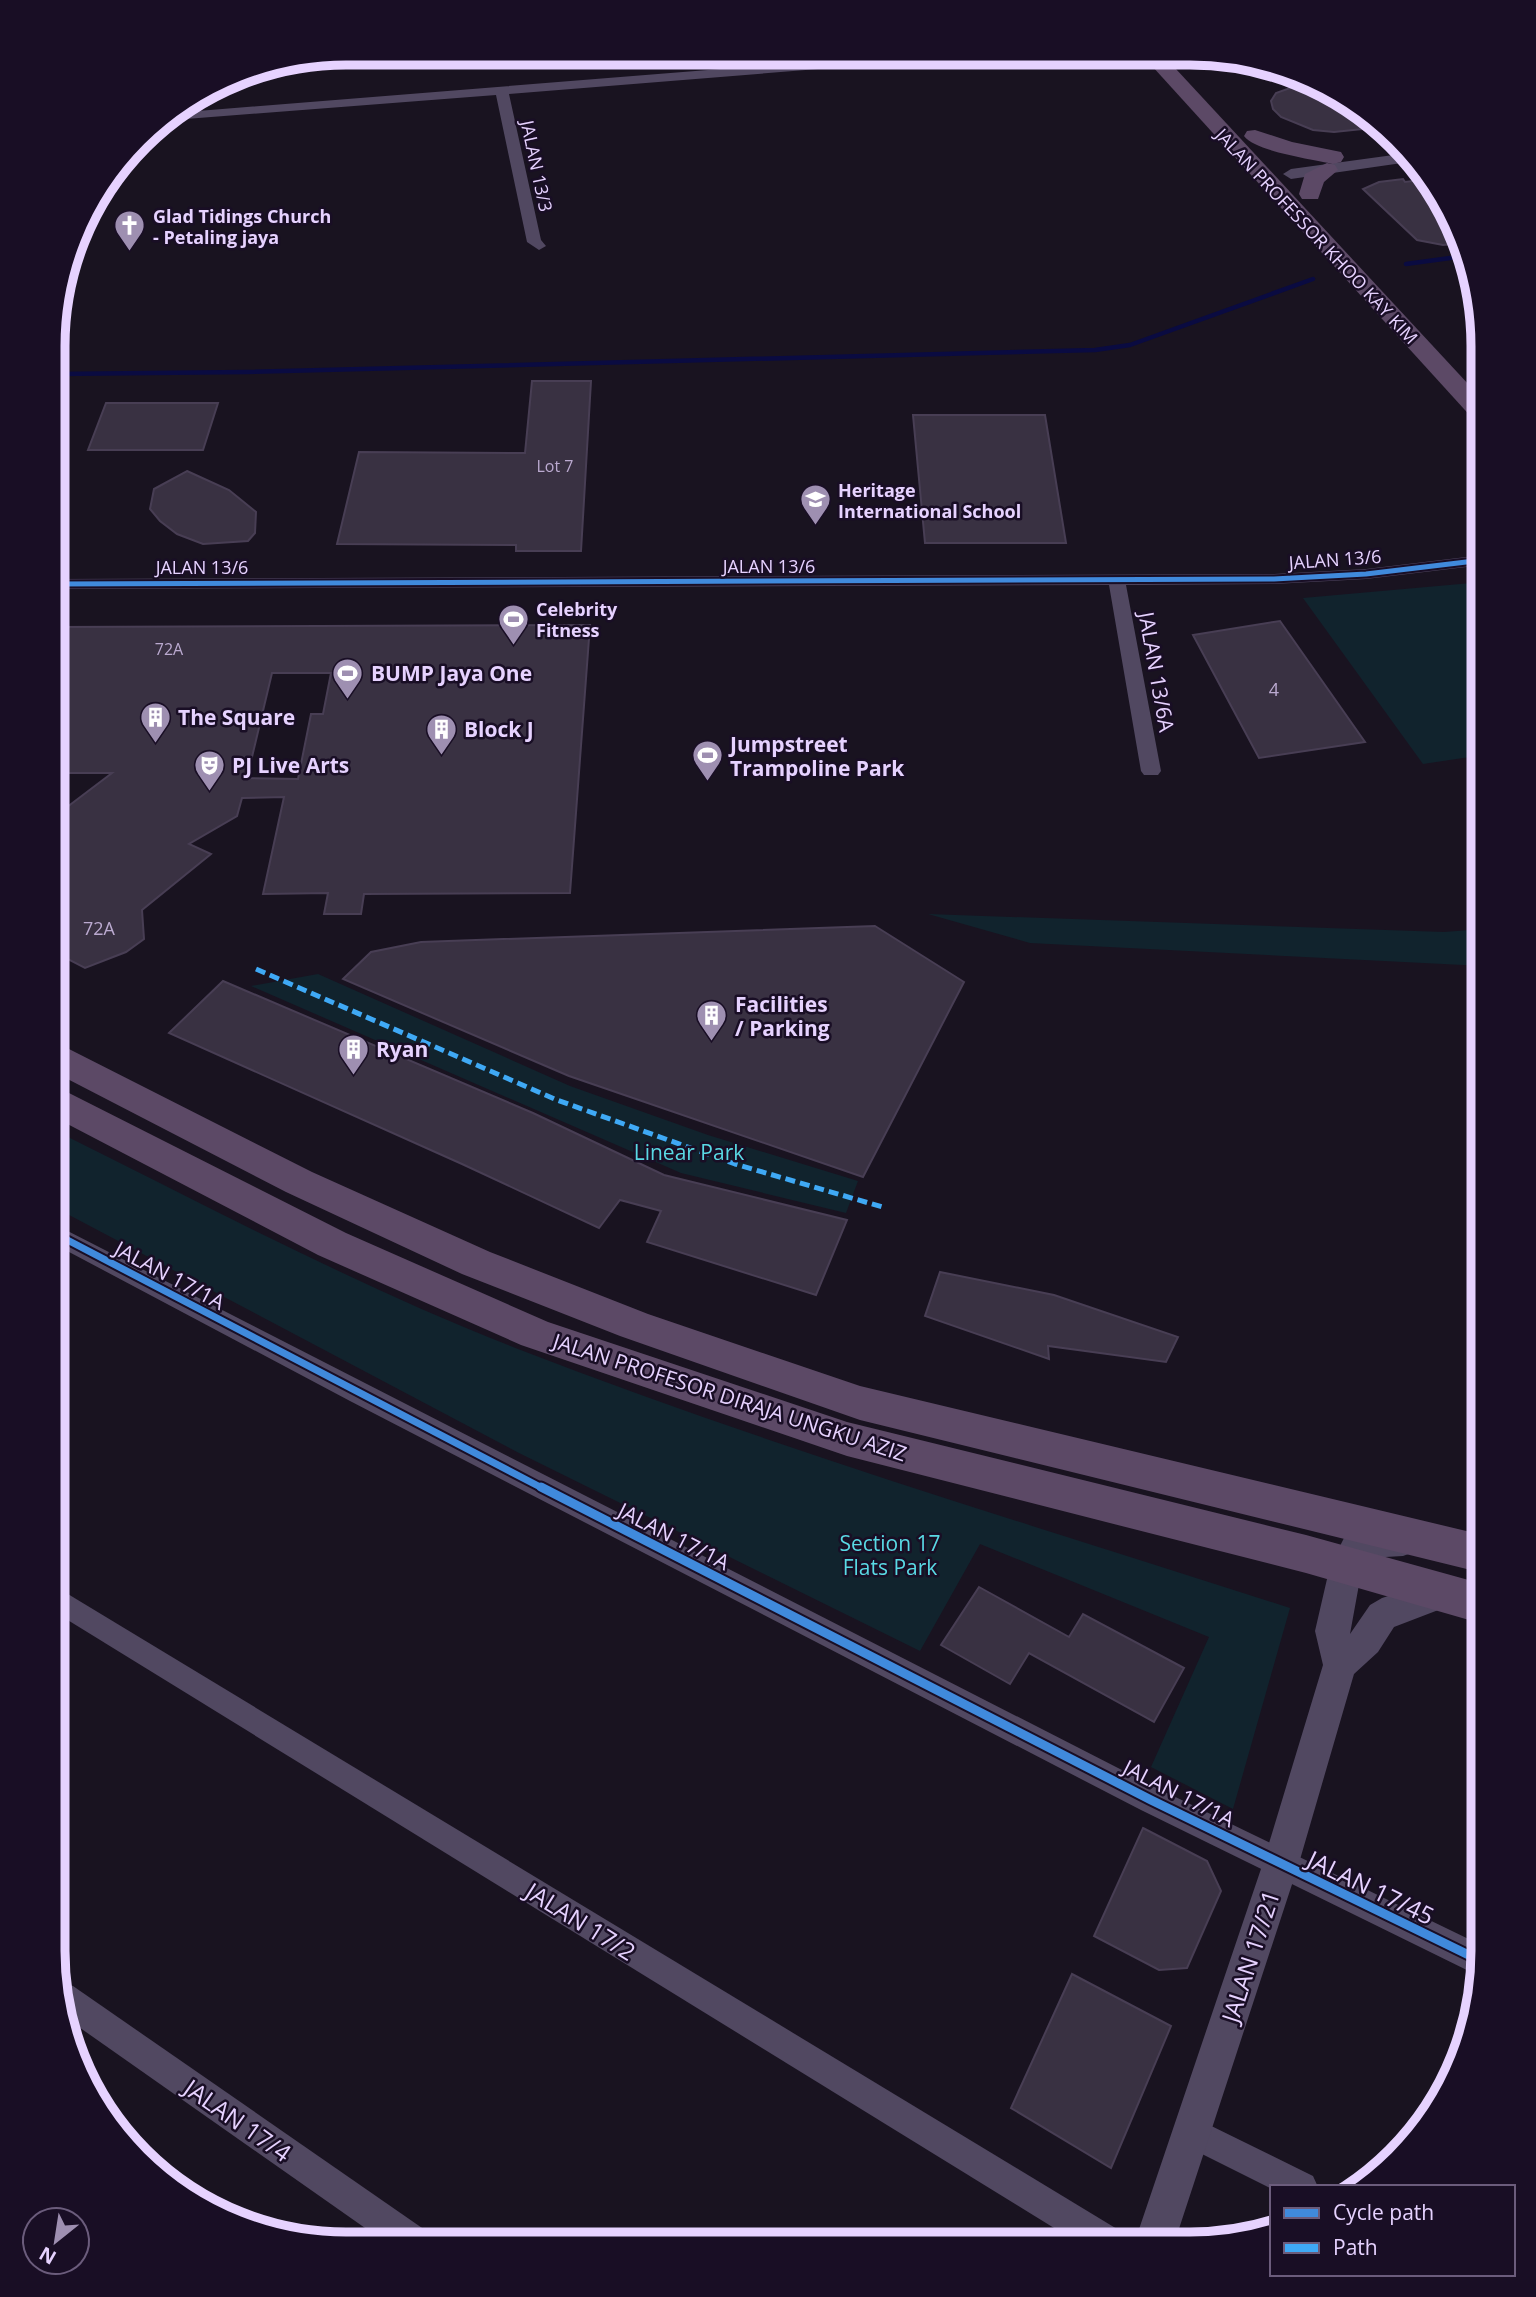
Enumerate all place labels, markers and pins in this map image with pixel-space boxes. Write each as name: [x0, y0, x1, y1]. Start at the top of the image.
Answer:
place label: Glad Tidings Church - Petaling jaya: [153, 204, 331, 249]
church icon: Glad Tidings Church - Petaling jaya: [113, 209, 147, 253]
place label: Heritage International School: [838, 478, 1021, 523]
school or university icon: Heritage International School: [798, 483, 832, 527]
place label: Celebrity Fitness: [536, 597, 618, 642]
sports icon: Celebrity Fitness: [496, 602, 530, 646]
sports icon: BUMP Jaya One: [331, 656, 365, 700]
place label: BUMP Jaya One: [371, 659, 532, 687]
building icon: The Square: [138, 700, 172, 744]
place label: The Square: [178, 703, 295, 731]
building icon: Block J: [424, 712, 458, 756]
place label: Block J: [464, 715, 534, 743]
place label: Jumpstreet Trampoline Park: [728, 730, 905, 782]
sports icon: Jumpstreet Trampoline Park: [690, 739, 724, 783]
theatre icon: PJ Live Arts: [192, 748, 226, 792]
place label: PJ Live Arts: [232, 751, 349, 779]
place label: Facilities / Parking: [735, 990, 830, 1042]
building icon: Facilities / Parking: [695, 999, 729, 1043]
building icon: Ryan: [336, 1032, 370, 1076]
place label: Ryan: [376, 1035, 428, 1063]

